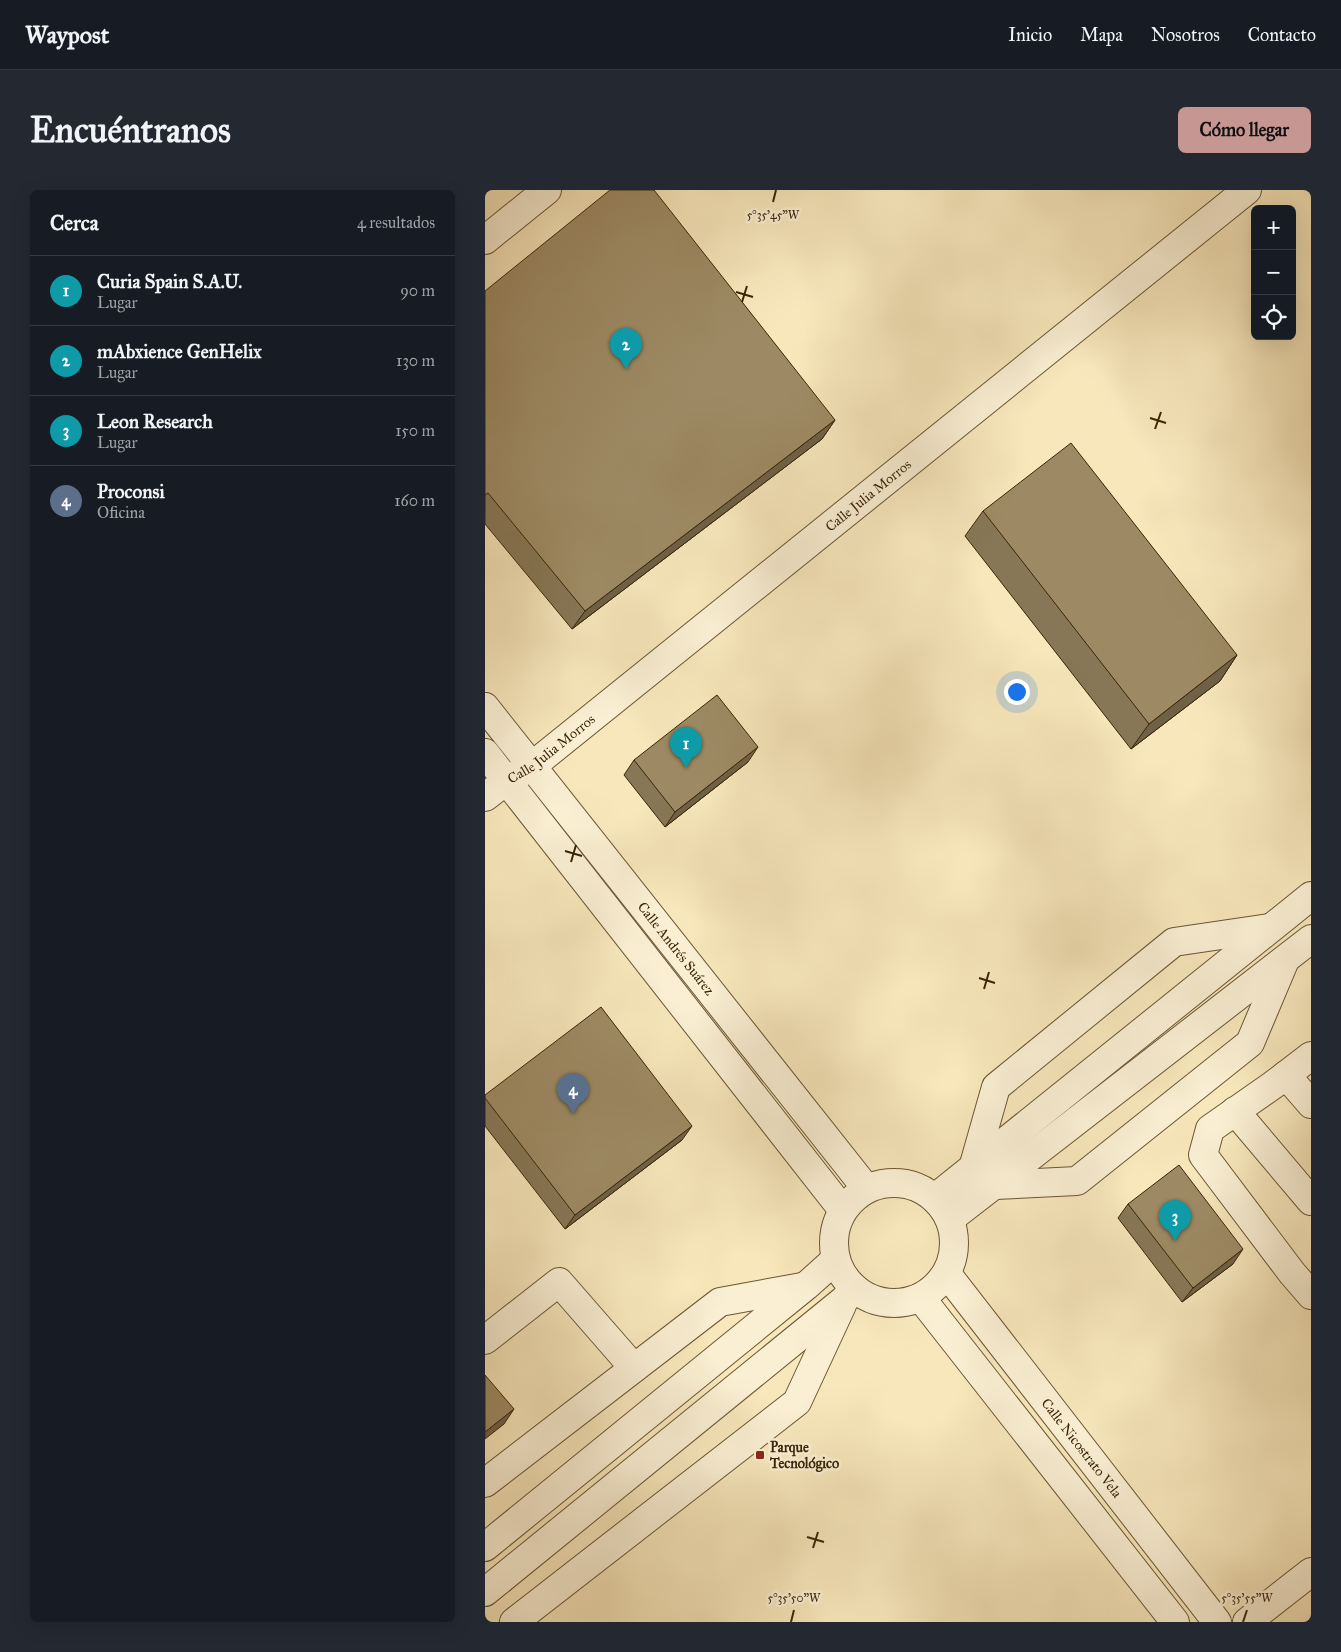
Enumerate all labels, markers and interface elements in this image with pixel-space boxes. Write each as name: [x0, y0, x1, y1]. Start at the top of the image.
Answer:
text: Waypost: [25, 20, 109, 50]
text: Inicio: [1008, 24, 1052, 46]
text: Mapa: [1080, 24, 1123, 46]
text: Nosotros: [1151, 24, 1220, 46]
text: Contacto: [1248, 24, 1316, 46]
button: Cómo llegar: [1178, 107, 1311, 153]
text: Encuéntranos: [30, 109, 231, 152]
map controls: [1251, 205, 1296, 340]
button: +: [1251, 205, 1296, 250]
text: 5°35'45"W: [747, 208, 800, 222]
text: Cerca: [50, 210, 99, 236]
text: 4 resultados: [357, 213, 435, 232]
button: −: [1251, 250, 1296, 295]
text: Curia Spain S.A.U.: [97, 270, 242, 293]
text: 1: [63, 281, 69, 300]
text: 90 m: [400, 281, 435, 300]
text: Lugar: [97, 293, 138, 312]
button: locate: [1251, 295, 1296, 340]
pin: 2: [610, 328, 642, 369]
text: mAbxience GenHelix: [97, 340, 262, 363]
text: 2: [62, 351, 70, 370]
text: 130 m: [396, 351, 435, 370]
text: Lugar: [97, 363, 138, 382]
text: Leon Research: [97, 410, 213, 433]
text: 3: [63, 421, 69, 440]
text: 150 m: [395, 421, 435, 440]
text: Lugar: [97, 433, 138, 452]
street label: Calle Julia Morros: [822, 456, 914, 535]
text: Proconsi: [97, 480, 165, 503]
text: 4: [62, 491, 70, 510]
text: 160 m: [394, 491, 435, 510]
text: Oficina: [97, 503, 145, 522]
your location: [1004, 679, 1030, 705]
street label: Calle Julia Morros: [504, 710, 598, 787]
pin: 1: [670, 727, 702, 768]
street label: Calle Andrés Suárez: [634, 898, 719, 999]
pin: 4: [557, 1073, 589, 1114]
pin: 3: [1159, 1200, 1191, 1241]
street label: Calle Nicostrato Vela: [1038, 1395, 1126, 1501]
place label: Parque Tecnológico: [769, 1439, 839, 1473]
marker: Parque Tecnológico: [754, 1449, 766, 1461]
text: 5°35'50"W: [768, 1591, 821, 1605]
text: 5°35'55"W: [1221, 1591, 1273, 1605]

